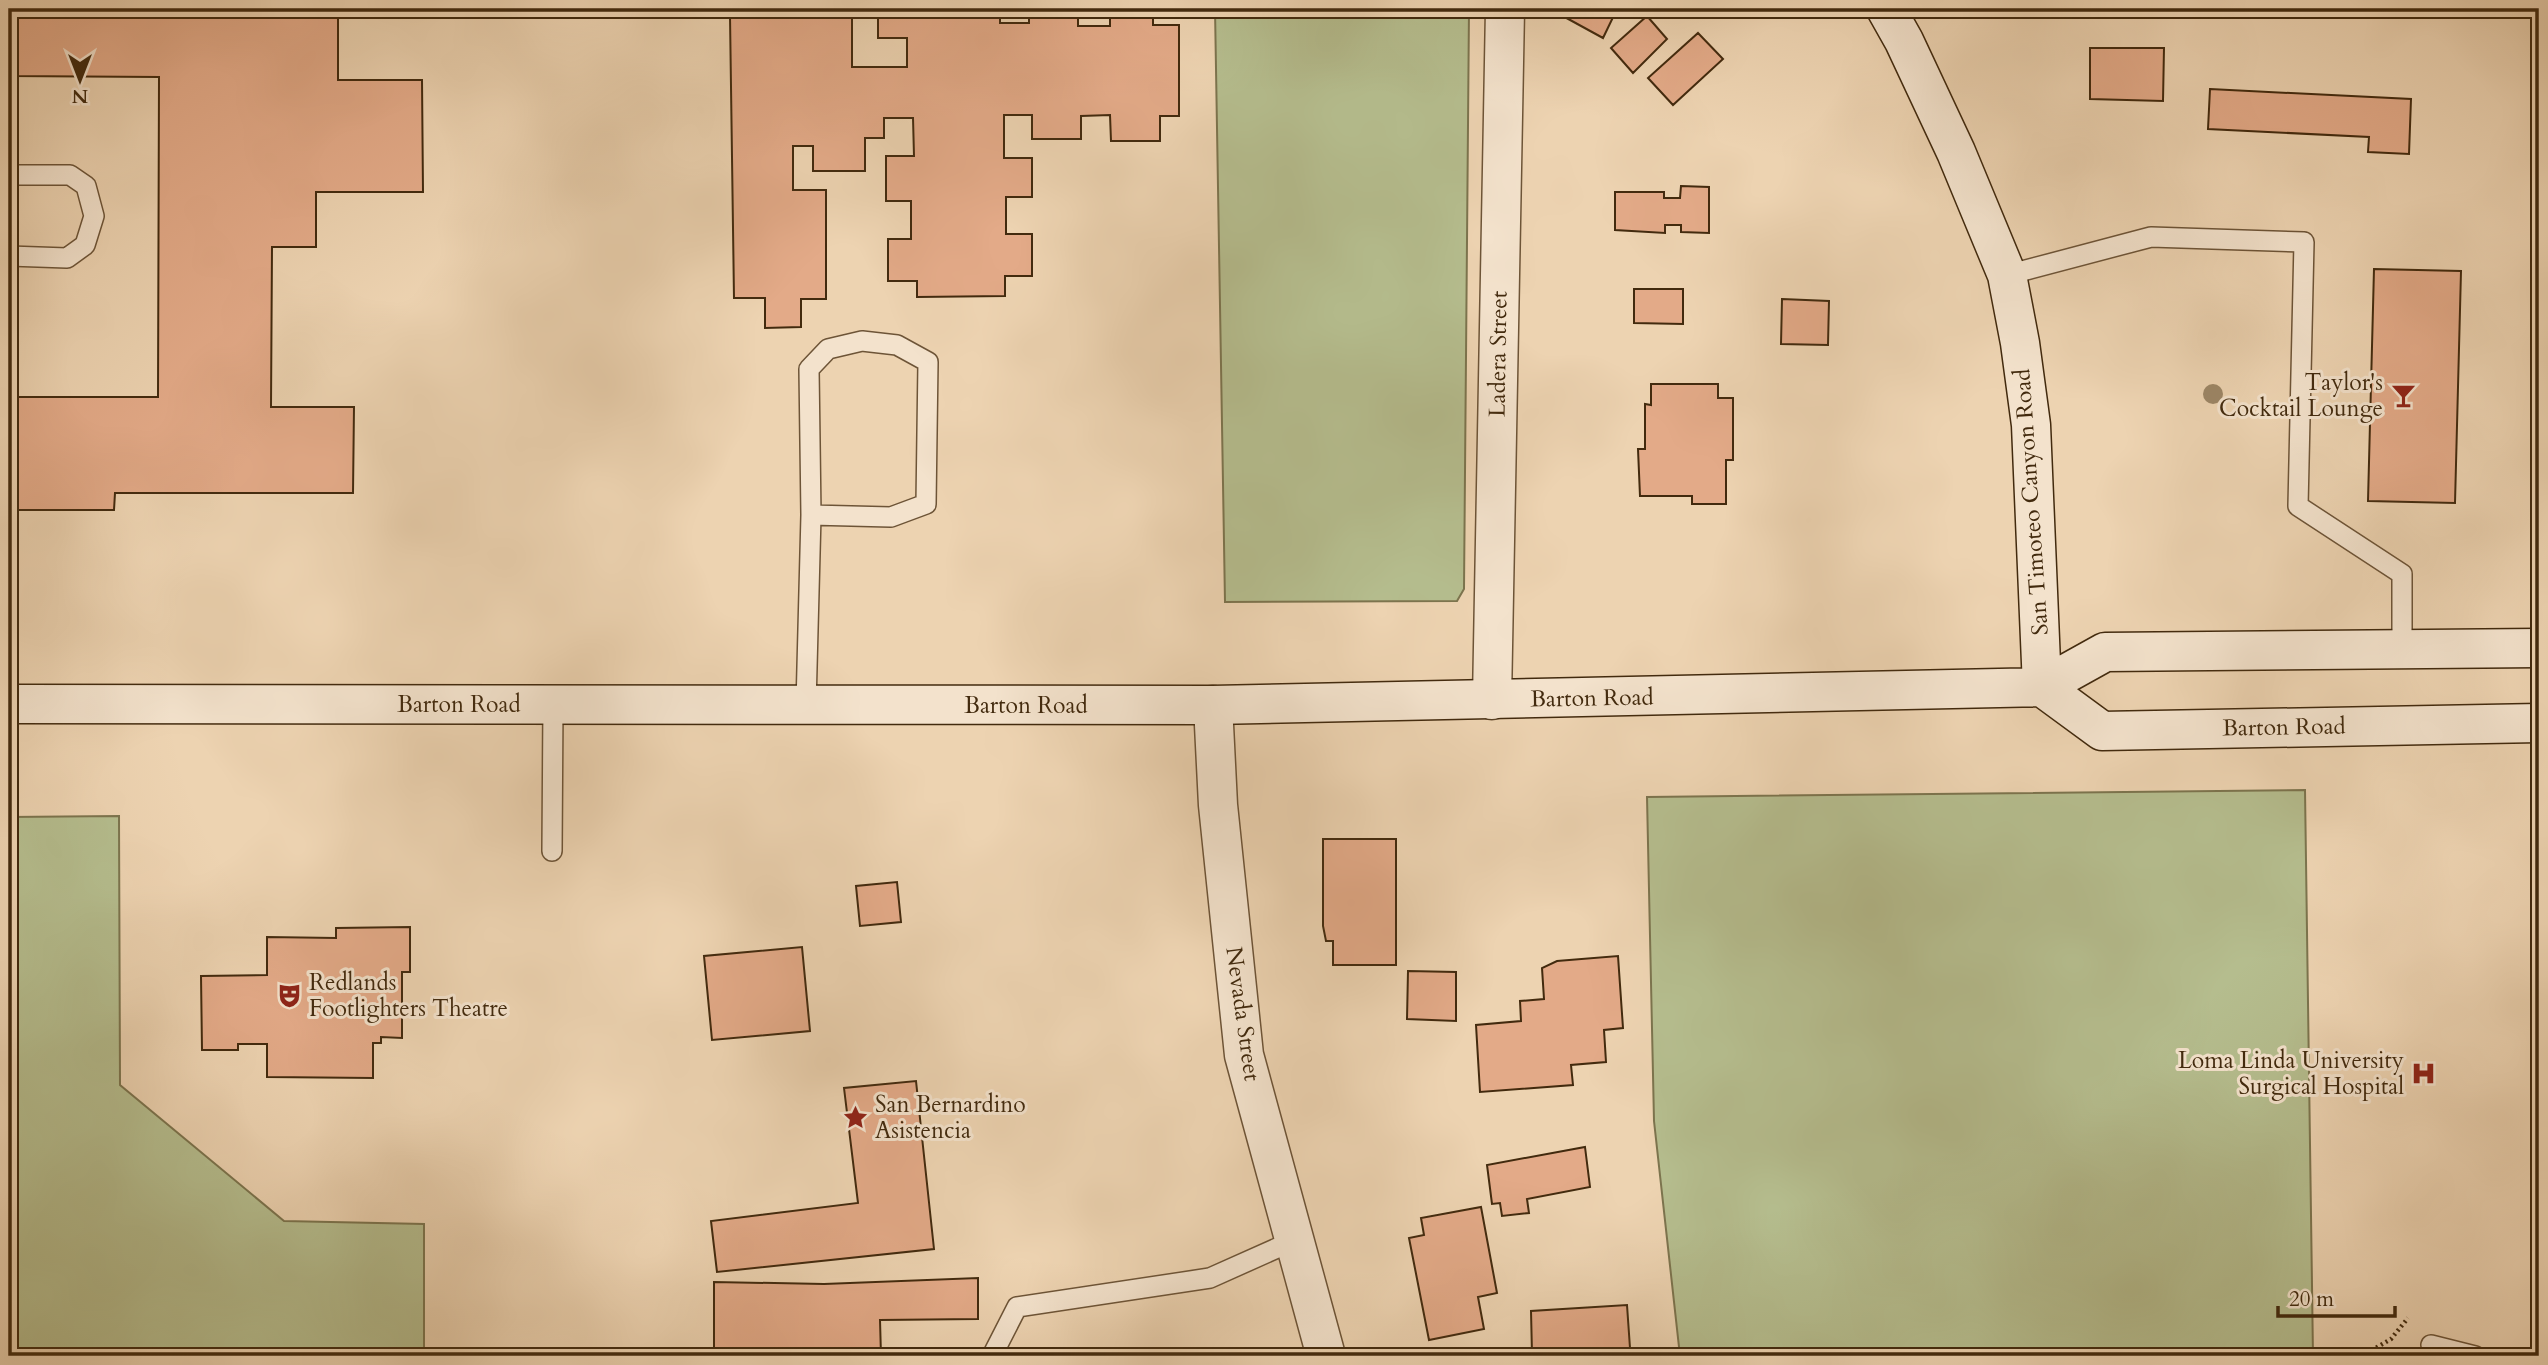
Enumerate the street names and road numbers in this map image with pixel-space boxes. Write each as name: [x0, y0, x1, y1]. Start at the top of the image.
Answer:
street label: Ladera Street: [1481, 291, 1515, 417]
street label: San Timoteo Canyon Road: [2006, 367, 2056, 636]
street label: Barton Road: [1530, 681, 1655, 715]
street label: Barton Road: [397, 689, 521, 720]
street label: Barton Road: [964, 690, 1088, 721]
street label: Barton Road: [2222, 710, 2347, 744]
street label: Nevada Street: [1218, 945, 1268, 1083]

